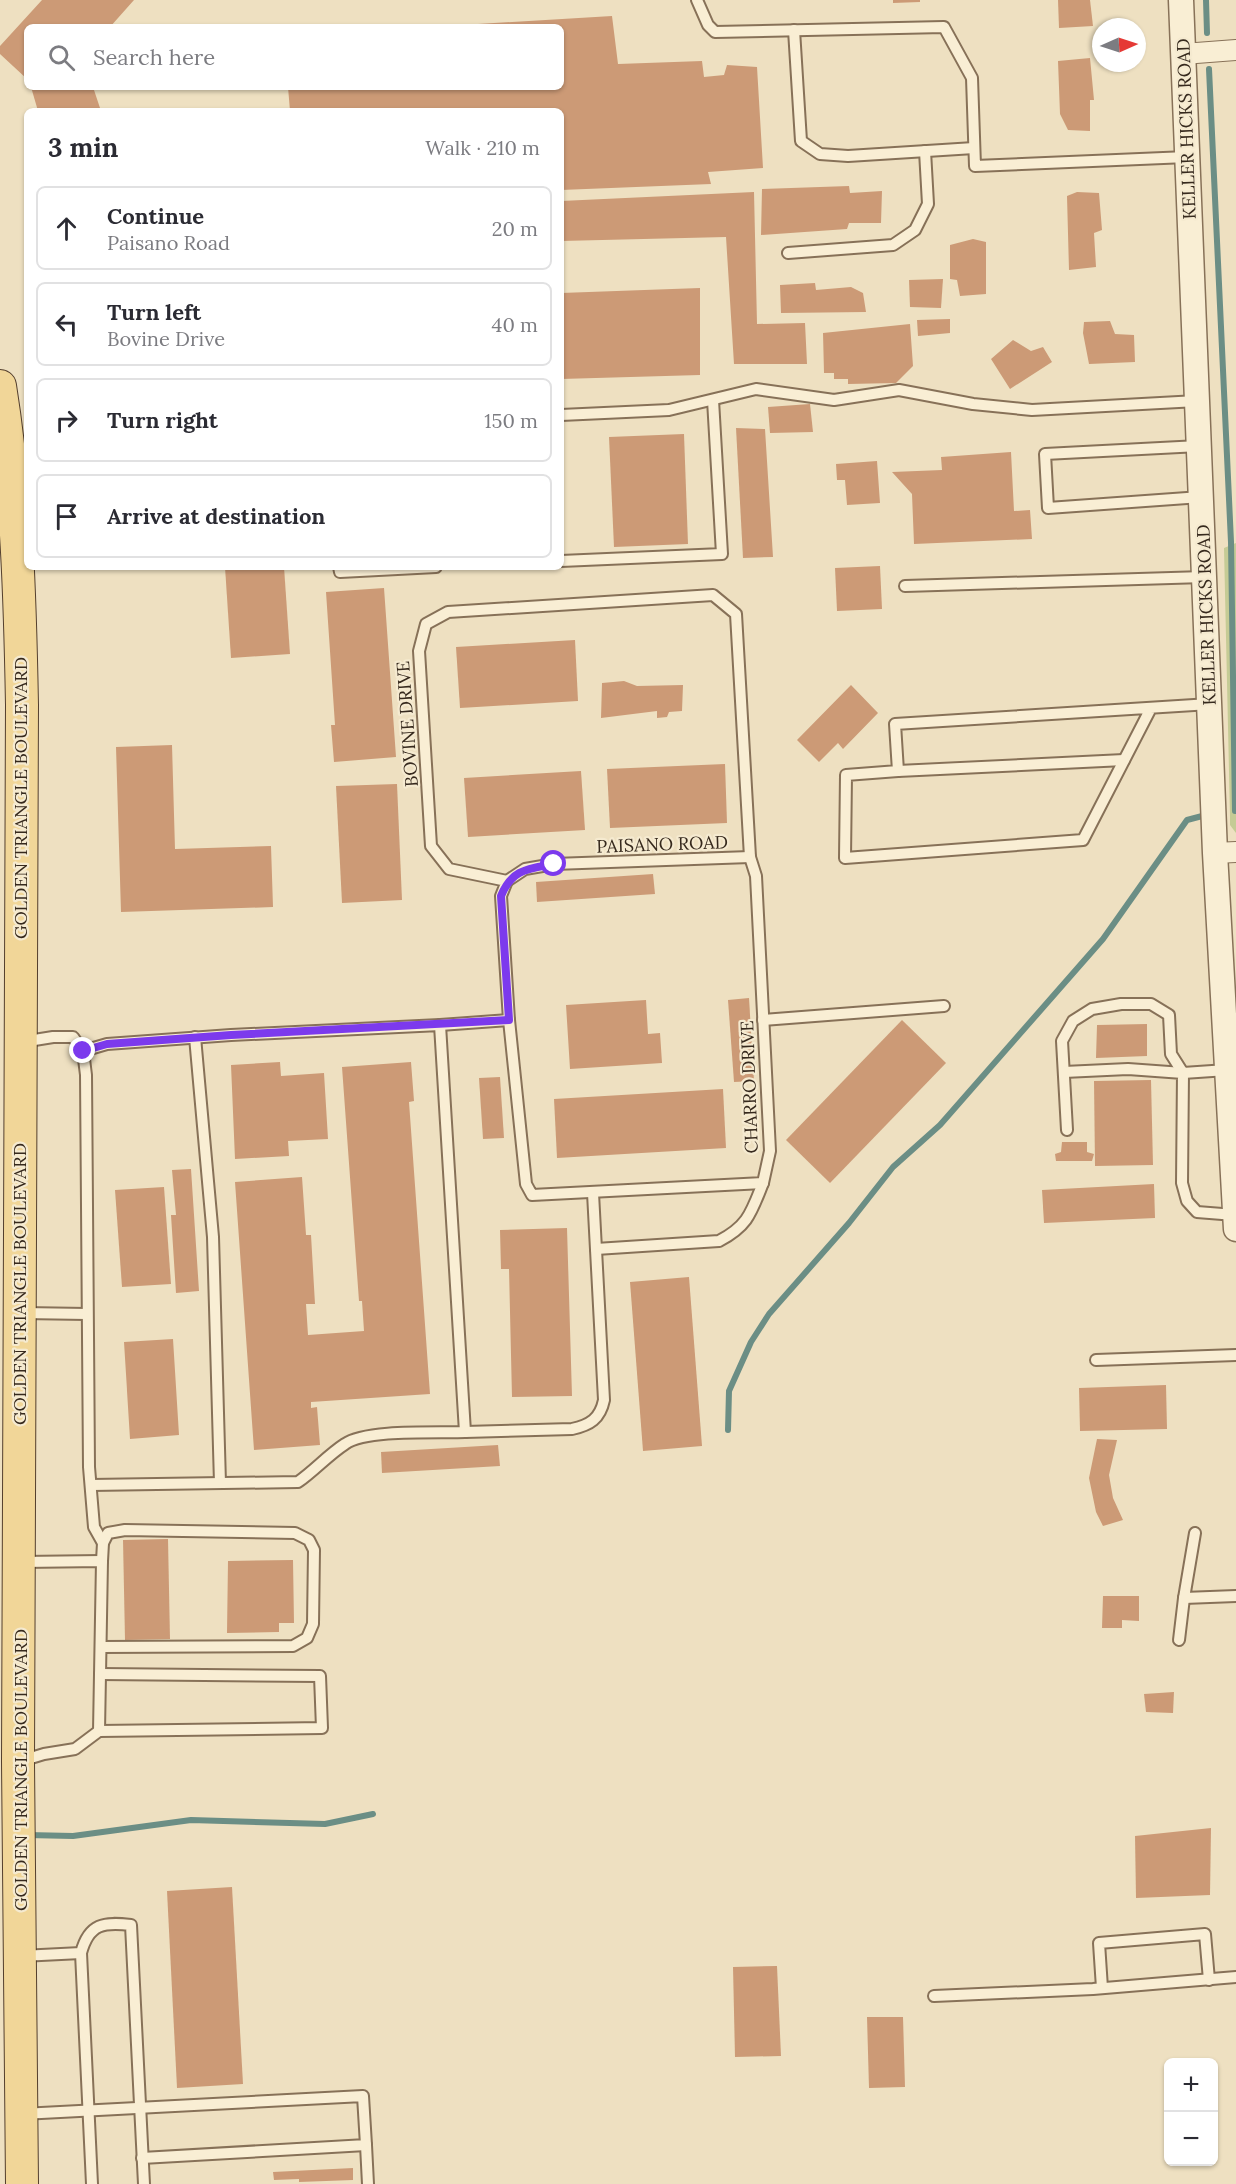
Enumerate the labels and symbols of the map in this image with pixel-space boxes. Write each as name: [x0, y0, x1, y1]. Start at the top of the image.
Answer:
north arrow: [1092, 18, 1146, 72]
street label: KELLER HICKS ROAD: [1171, 38, 1201, 220]
street label: KELLER HICKS ROAD: [1191, 524, 1221, 706]
street label: GOLDEN TRIANGLE BOULEVARD: [9, 657, 32, 939]
street label: BOVINE DRIVE: [391, 660, 423, 788]
street label: PAISANO ROAD: [596, 830, 728, 858]
route start: [540, 850, 566, 876]
street label: CHARRO DRIVE: [735, 1020, 763, 1154]
route end: [69, 1037, 95, 1063]
street label: GOLDEN TRIANGLE BOULEVARD: [8, 1143, 31, 1425]
street label: GOLDEN TRIANGLE BOULEVARD: [9, 1629, 32, 1911]

